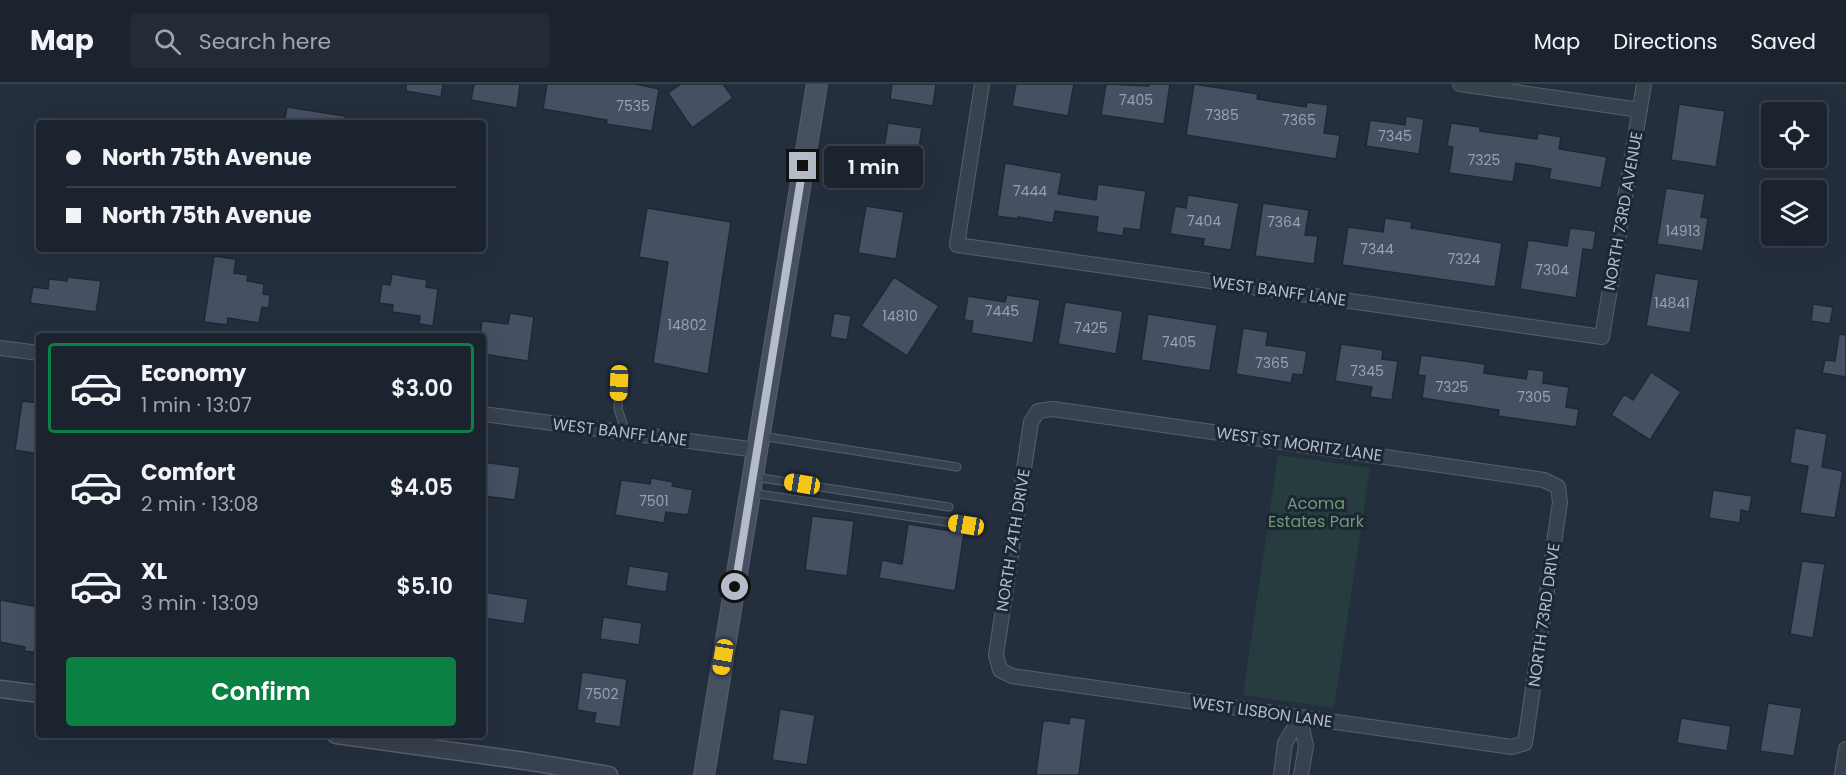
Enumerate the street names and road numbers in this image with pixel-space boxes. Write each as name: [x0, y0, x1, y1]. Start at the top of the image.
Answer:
street label: NORTH 73RD AVENUE: [1598, 130, 1648, 292]
street label: WEST BANFF LANE: [1210, 270, 1348, 312]
street label: WEST BANFF LANE: [551, 412, 689, 452]
street label: WEST ST MORITZ LANE: [1215, 421, 1383, 467]
street label: NORTH 74TH DRIVE: [990, 467, 1036, 613]
street label: NORTH 73RD DRIVE: [1523, 542, 1565, 688]
street label: WEST LISBON LANE: [1190, 691, 1334, 733]

